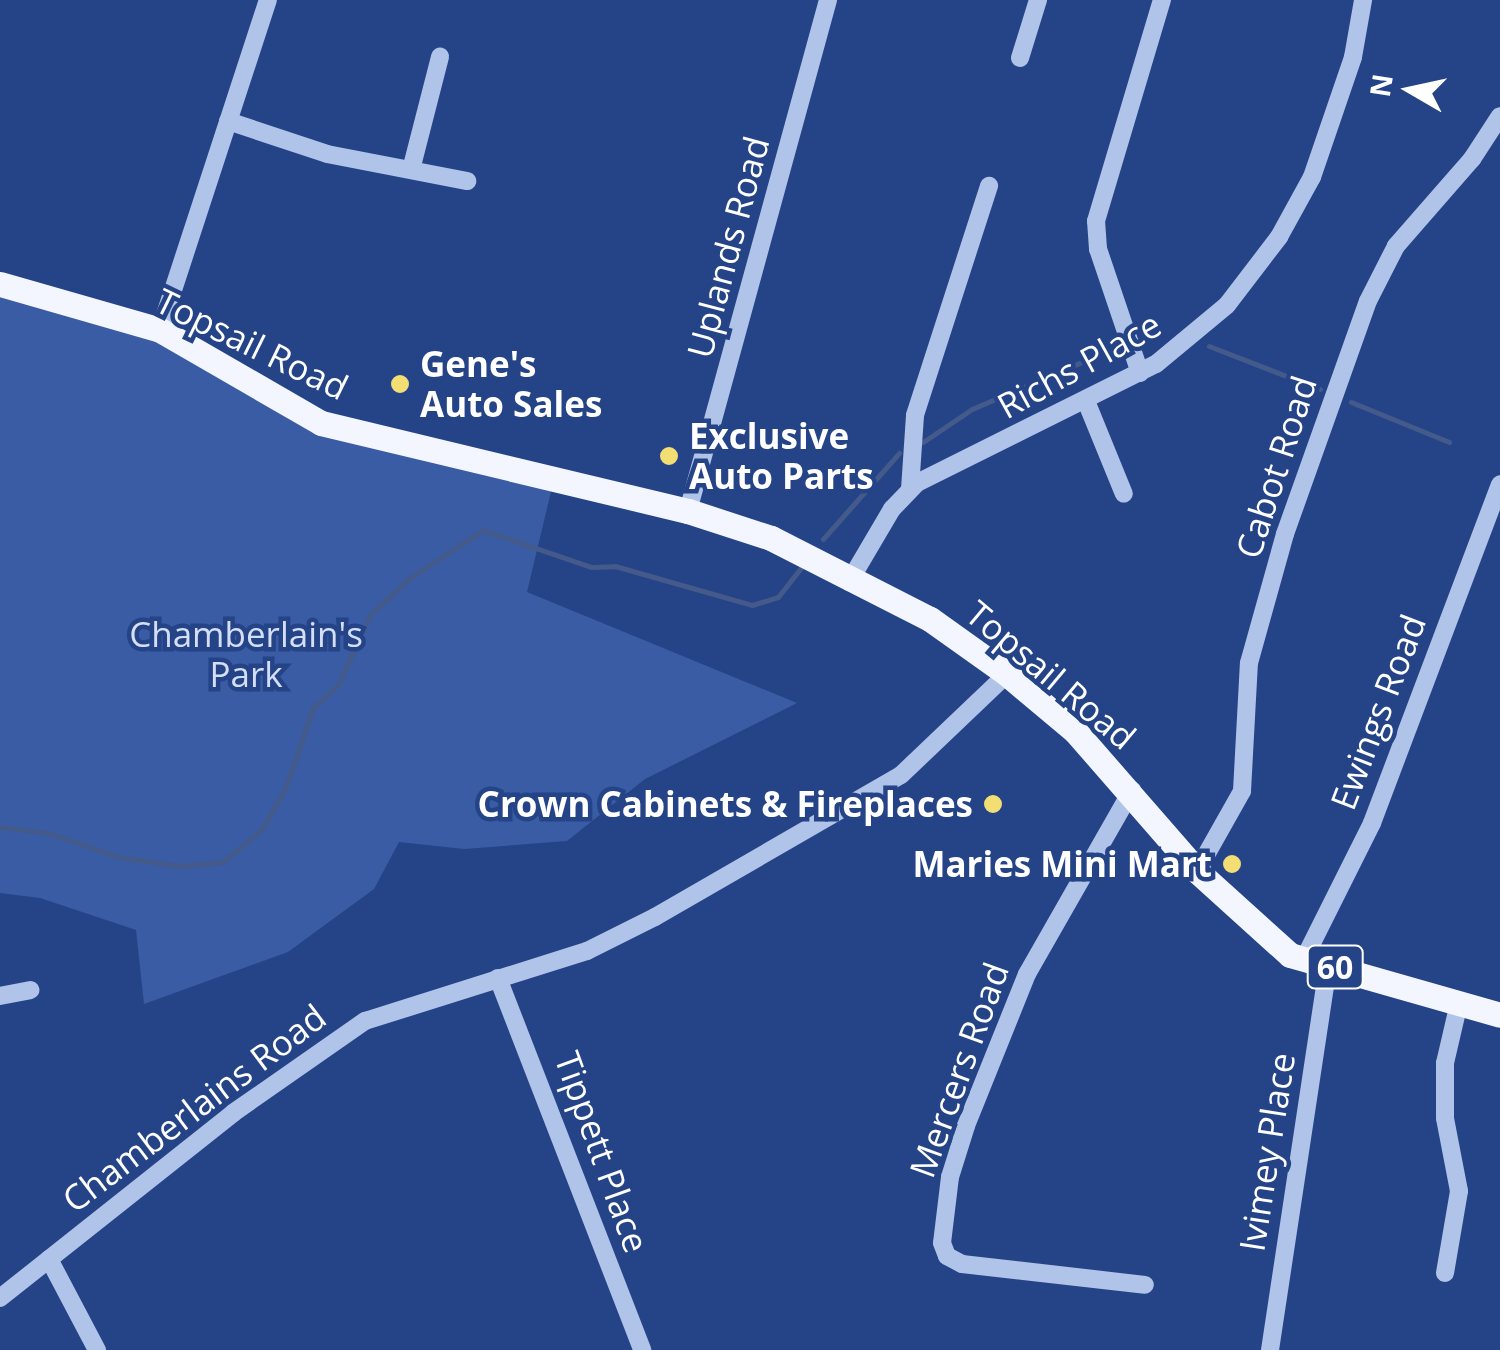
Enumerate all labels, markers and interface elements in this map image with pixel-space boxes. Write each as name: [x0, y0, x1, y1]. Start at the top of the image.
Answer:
north arrow: [1360, 40, 1460, 140]
text: N: [1360, 71, 1401, 100]
street label: Uplands Road: [678, 132, 778, 362]
street label: Topsail Road: [149, 280, 355, 408]
street label: Richs Place: [990, 303, 1168, 427]
place label: Gene's Auto Sales: [420, 343, 602, 425]
street label: Cabot Road: [1227, 371, 1325, 563]
marker: Gene's Auto Sales: [389, 373, 411, 395]
place label: Exclusive Auto Parts: [689, 415, 874, 497]
marker: Exclusive Auto Parts: [658, 445, 680, 467]
street label: Topsail Road: [958, 592, 1144, 758]
street label: Ewings Road: [1322, 609, 1434, 815]
park label: Chamberlain's Park: [129, 613, 363, 695]
place label: Crown Cabinets & Fireplaces: [478, 783, 973, 825]
marker: Crown Cabinets & Fireplaces: [982, 793, 1004, 815]
place label: Maries Mini Mart: [912, 843, 1212, 885]
marker: Maries Mini Mart: [1221, 853, 1243, 875]
road number: 60: [1305, 940, 1365, 994]
street label: Mercers Road: [901, 957, 1017, 1183]
street label: Chamberlains Road: [54, 995, 334, 1221]
street label: Tippett Place: [546, 1046, 658, 1258]
street label: Ivimey Place: [1231, 1050, 1303, 1254]

